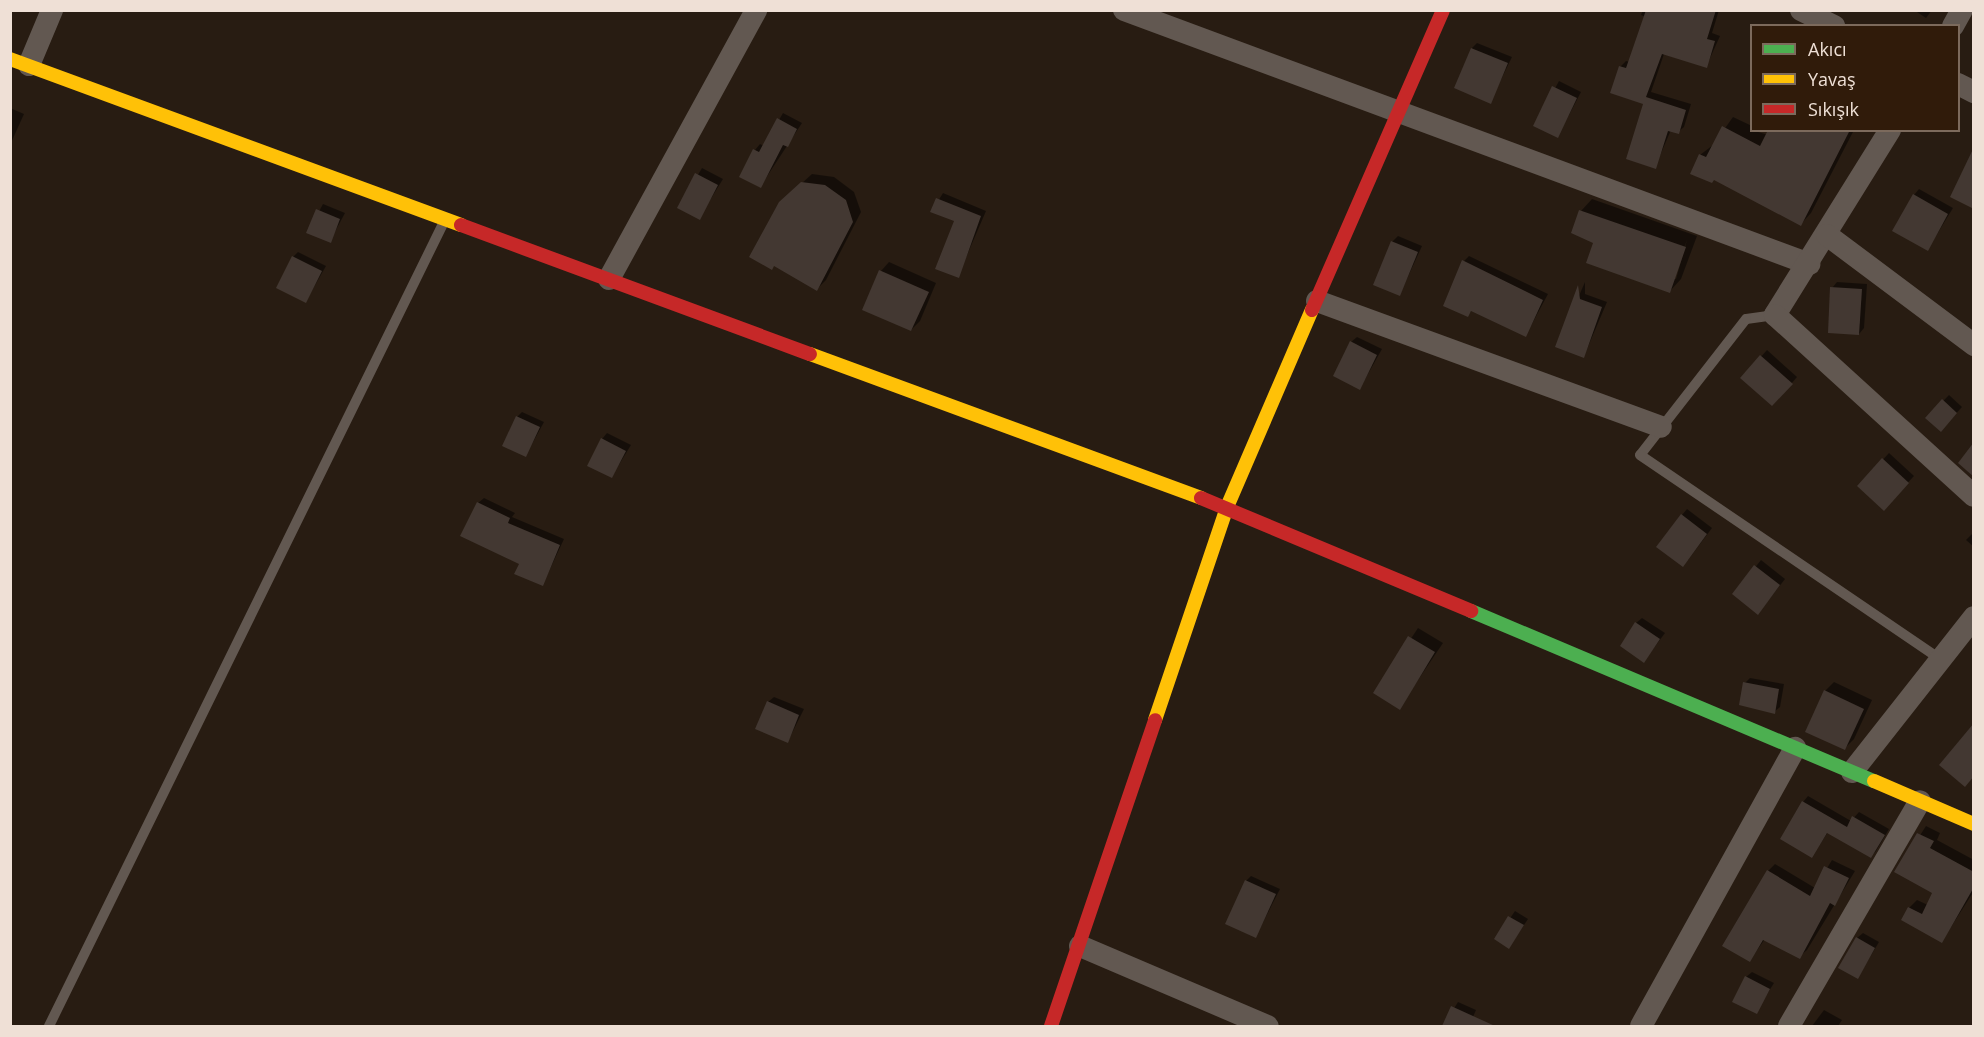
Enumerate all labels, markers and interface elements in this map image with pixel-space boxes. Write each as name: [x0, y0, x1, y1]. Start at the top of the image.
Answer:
legend: [1750, 24, 1960, 132]
text: Akıcı: [1808, 37, 1847, 61]
text: Yavaş: [1808, 67, 1856, 91]
text: Sıkışık: [1808, 97, 1859, 121]

